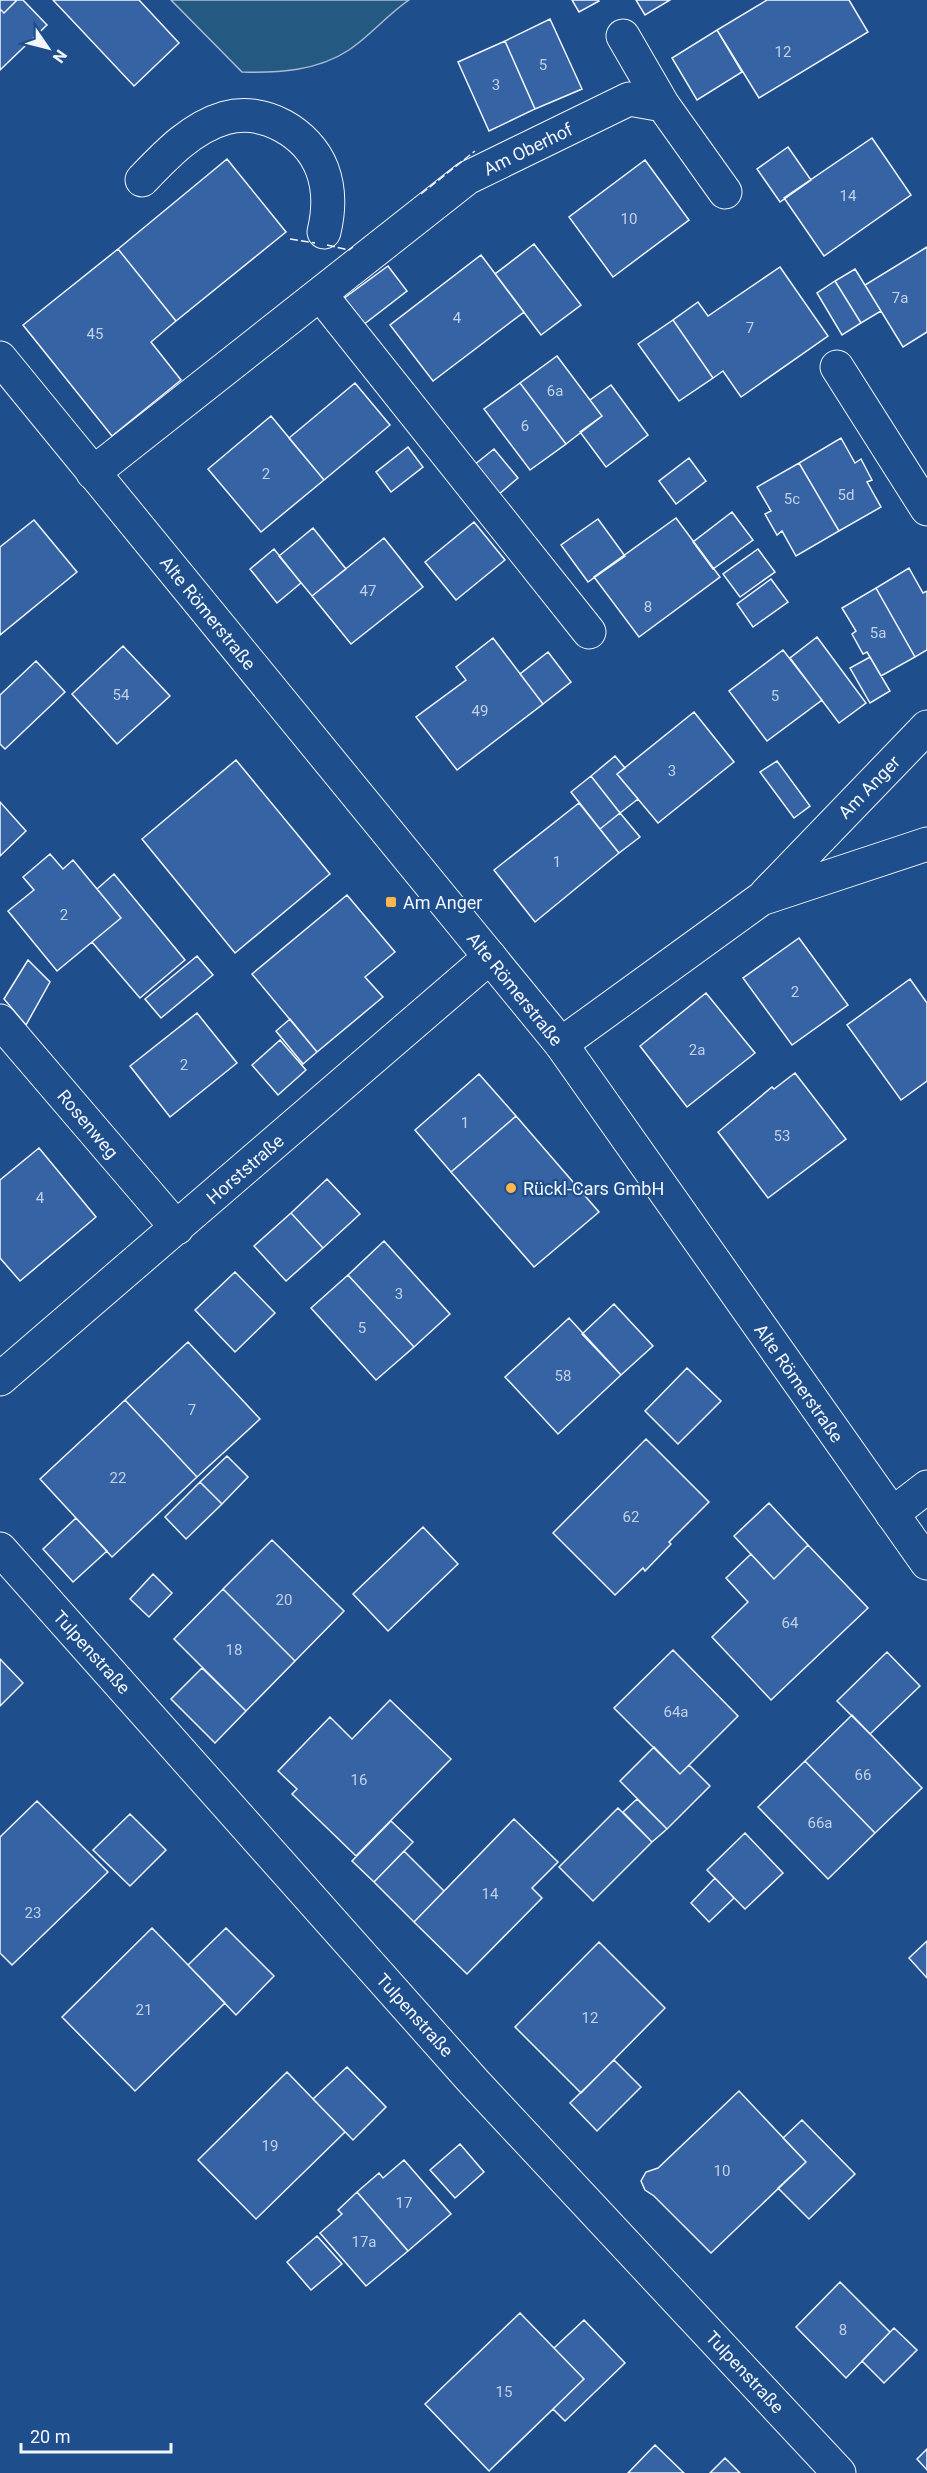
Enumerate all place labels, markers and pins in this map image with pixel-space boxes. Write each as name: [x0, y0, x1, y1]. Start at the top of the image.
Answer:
place label: Am Anger: [403, 892, 482, 913]
marker: Am Anger: [384, 895, 398, 909]
place label: Rückl-Cars GmbH: [523, 1178, 664, 1199]
marker: Rückl-Cars GmbH: [504, 1181, 518, 1195]

